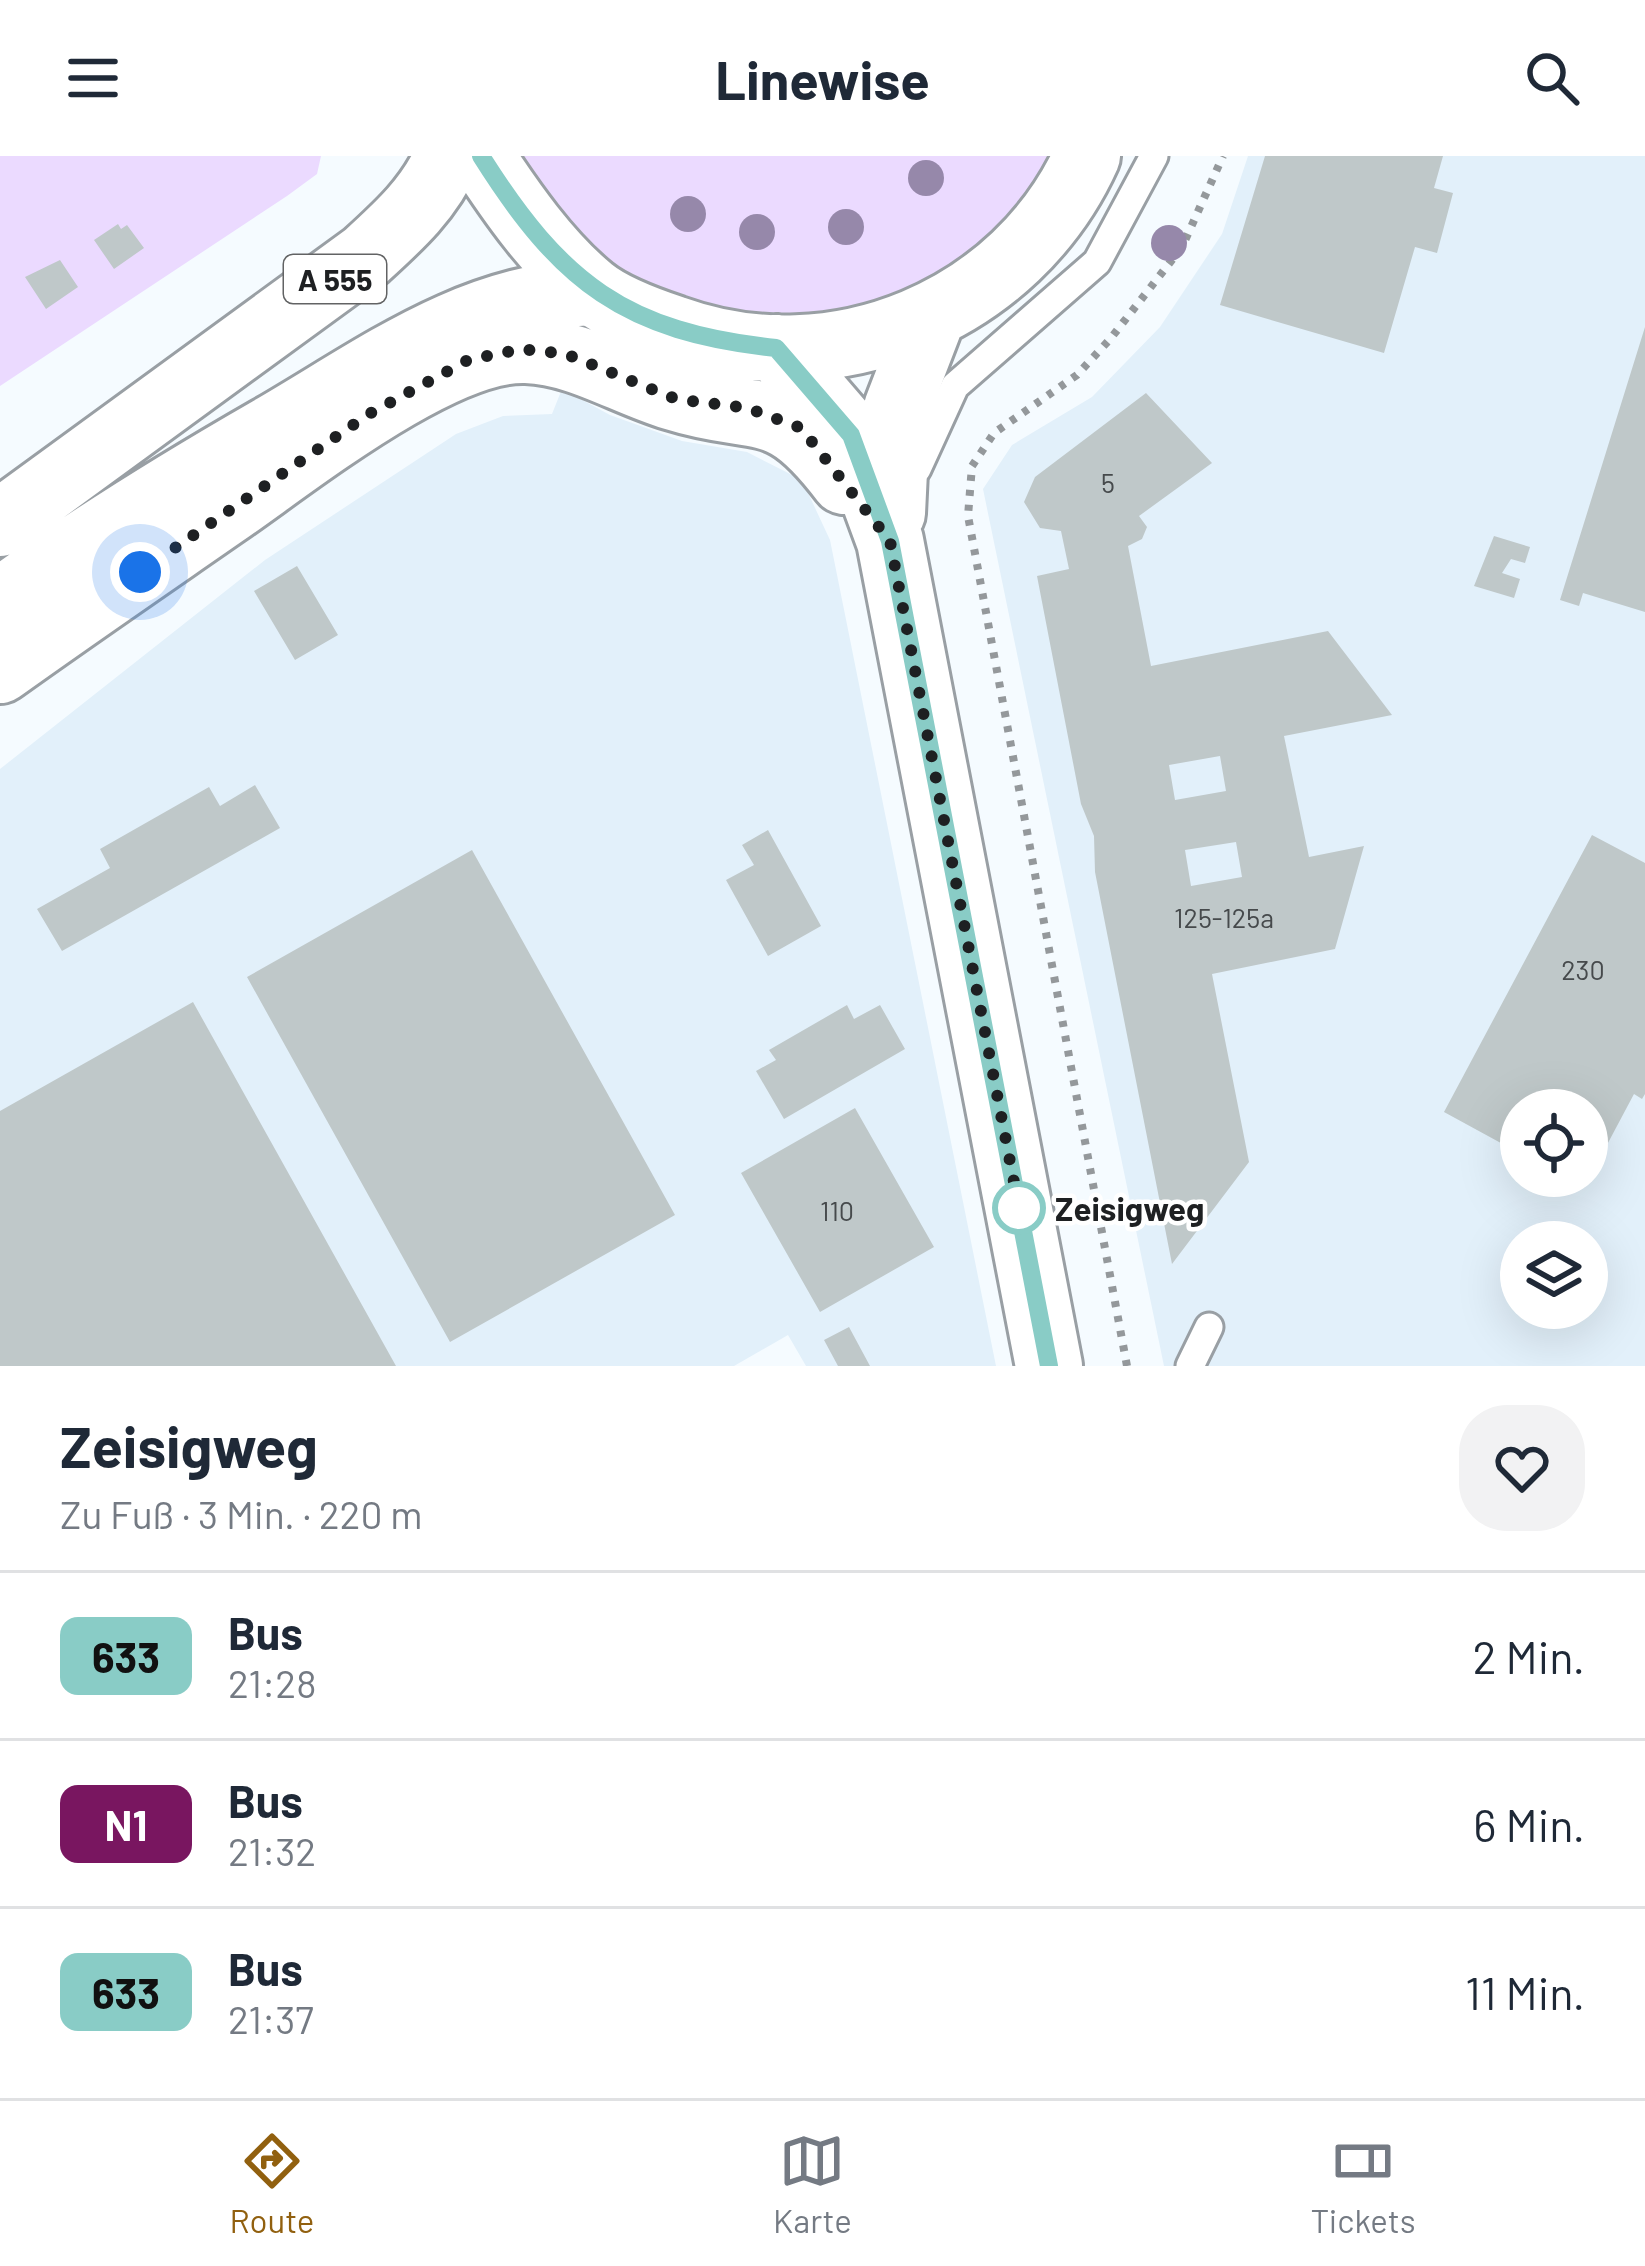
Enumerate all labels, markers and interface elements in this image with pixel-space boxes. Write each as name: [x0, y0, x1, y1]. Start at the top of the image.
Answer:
icon: menu: [60, 45, 126, 111]
icon: search: [1519, 45, 1585, 111]
text: Linewise: [715, 46, 930, 111]
road number: A 555: [284, 255, 386, 303]
house number: 5: [1101, 466, 1115, 498]
your location: [110, 542, 170, 602]
house number: 125-125a: [1174, 901, 1274, 933]
house number: 230: [1561, 953, 1605, 985]
map controls: [1500, 1089, 1608, 1329]
button: locate: [1500, 1089, 1608, 1197]
marker: Zeisigweg: [994, 1183, 1044, 1233]
place label: Zeisigweg: [1055, 1188, 1204, 1228]
house number: 110: [820, 1194, 854, 1226]
button: layers: [1500, 1221, 1608, 1329]
button: heart: [1459, 1405, 1585, 1531]
text: Zeisigweg: [60, 1411, 318, 1479]
text: Zu Fuß · 3 Min. · 220 m: [60, 1490, 423, 1537]
text: Bus: [228, 1605, 303, 1659]
text: 2 Min.: [1472, 1629, 1585, 1683]
text: 633: [92, 1631, 160, 1681]
text: 21:28: [228, 1659, 316, 1706]
text: Bus: [228, 1773, 303, 1827]
text: 6 Min.: [1473, 1797, 1585, 1851]
text: N1: [105, 1799, 147, 1849]
text: 21:32: [228, 1827, 316, 1874]
text: Bus: [228, 1941, 303, 1995]
text: 11 Min.: [1465, 1965, 1585, 2019]
text: 633: [92, 1967, 160, 2017]
text: 21:37: [228, 1995, 314, 2042]
tab: Route: [229, 2128, 314, 2240]
tab: Karte: [773, 2128, 852, 2240]
tab: Tickets: [1311, 2128, 1416, 2240]

